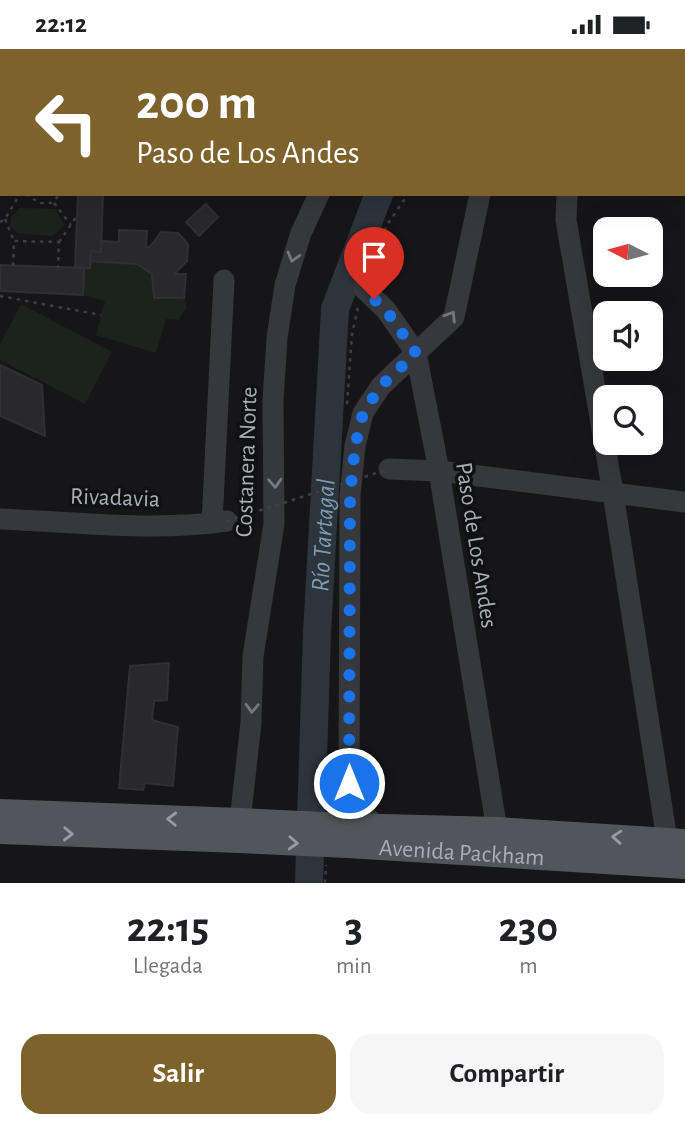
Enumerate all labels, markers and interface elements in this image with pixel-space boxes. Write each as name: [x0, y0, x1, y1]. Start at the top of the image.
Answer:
text: 22:12: [35, 11, 87, 37]
icon: left: [21, 77, 112, 168]
text: 200 m: [136, 79, 257, 128]
text: Paso de Los Andes: [136, 137, 360, 169]
north arrow: [593, 217, 663, 287]
map controls: [593, 217, 663, 455]
pin: [344, 227, 404, 299]
icon: arrive: [355, 238, 393, 276]
one-way arrow: [287, 251, 302, 263]
button: sound: [593, 301, 663, 371]
one-way arrow: [443, 311, 456, 324]
button: search: [593, 385, 663, 455]
street label: Costanera Norte: [232, 386, 262, 538]
street label: Paso de Los Andes: [451, 460, 501, 630]
one-way arrow: [267, 477, 282, 488]
water label: Río Tartagal: [307, 478, 340, 593]
street label: Rivadavia: [69, 484, 160, 512]
one-way arrow: [244, 703, 259, 714]
position arrow: [312, 746, 386, 820]
one-way arrow: [166, 811, 177, 826]
one-way arrow: [63, 826, 74, 841]
one-way arrow: [611, 830, 622, 845]
one-way arrow: [288, 835, 299, 850]
street label: Avenida Packham: [378, 836, 545, 870]
text: 22:15: [127, 907, 209, 949]
text: 3: [345, 907, 363, 949]
text: 230: [498, 907, 558, 949]
text: Llegada: [133, 955, 203, 978]
text: min: [336, 955, 372, 978]
text: m: [519, 955, 538, 978]
button: Salir: [21, 1034, 336, 1114]
button: Compartir: [350, 1034, 664, 1114]

